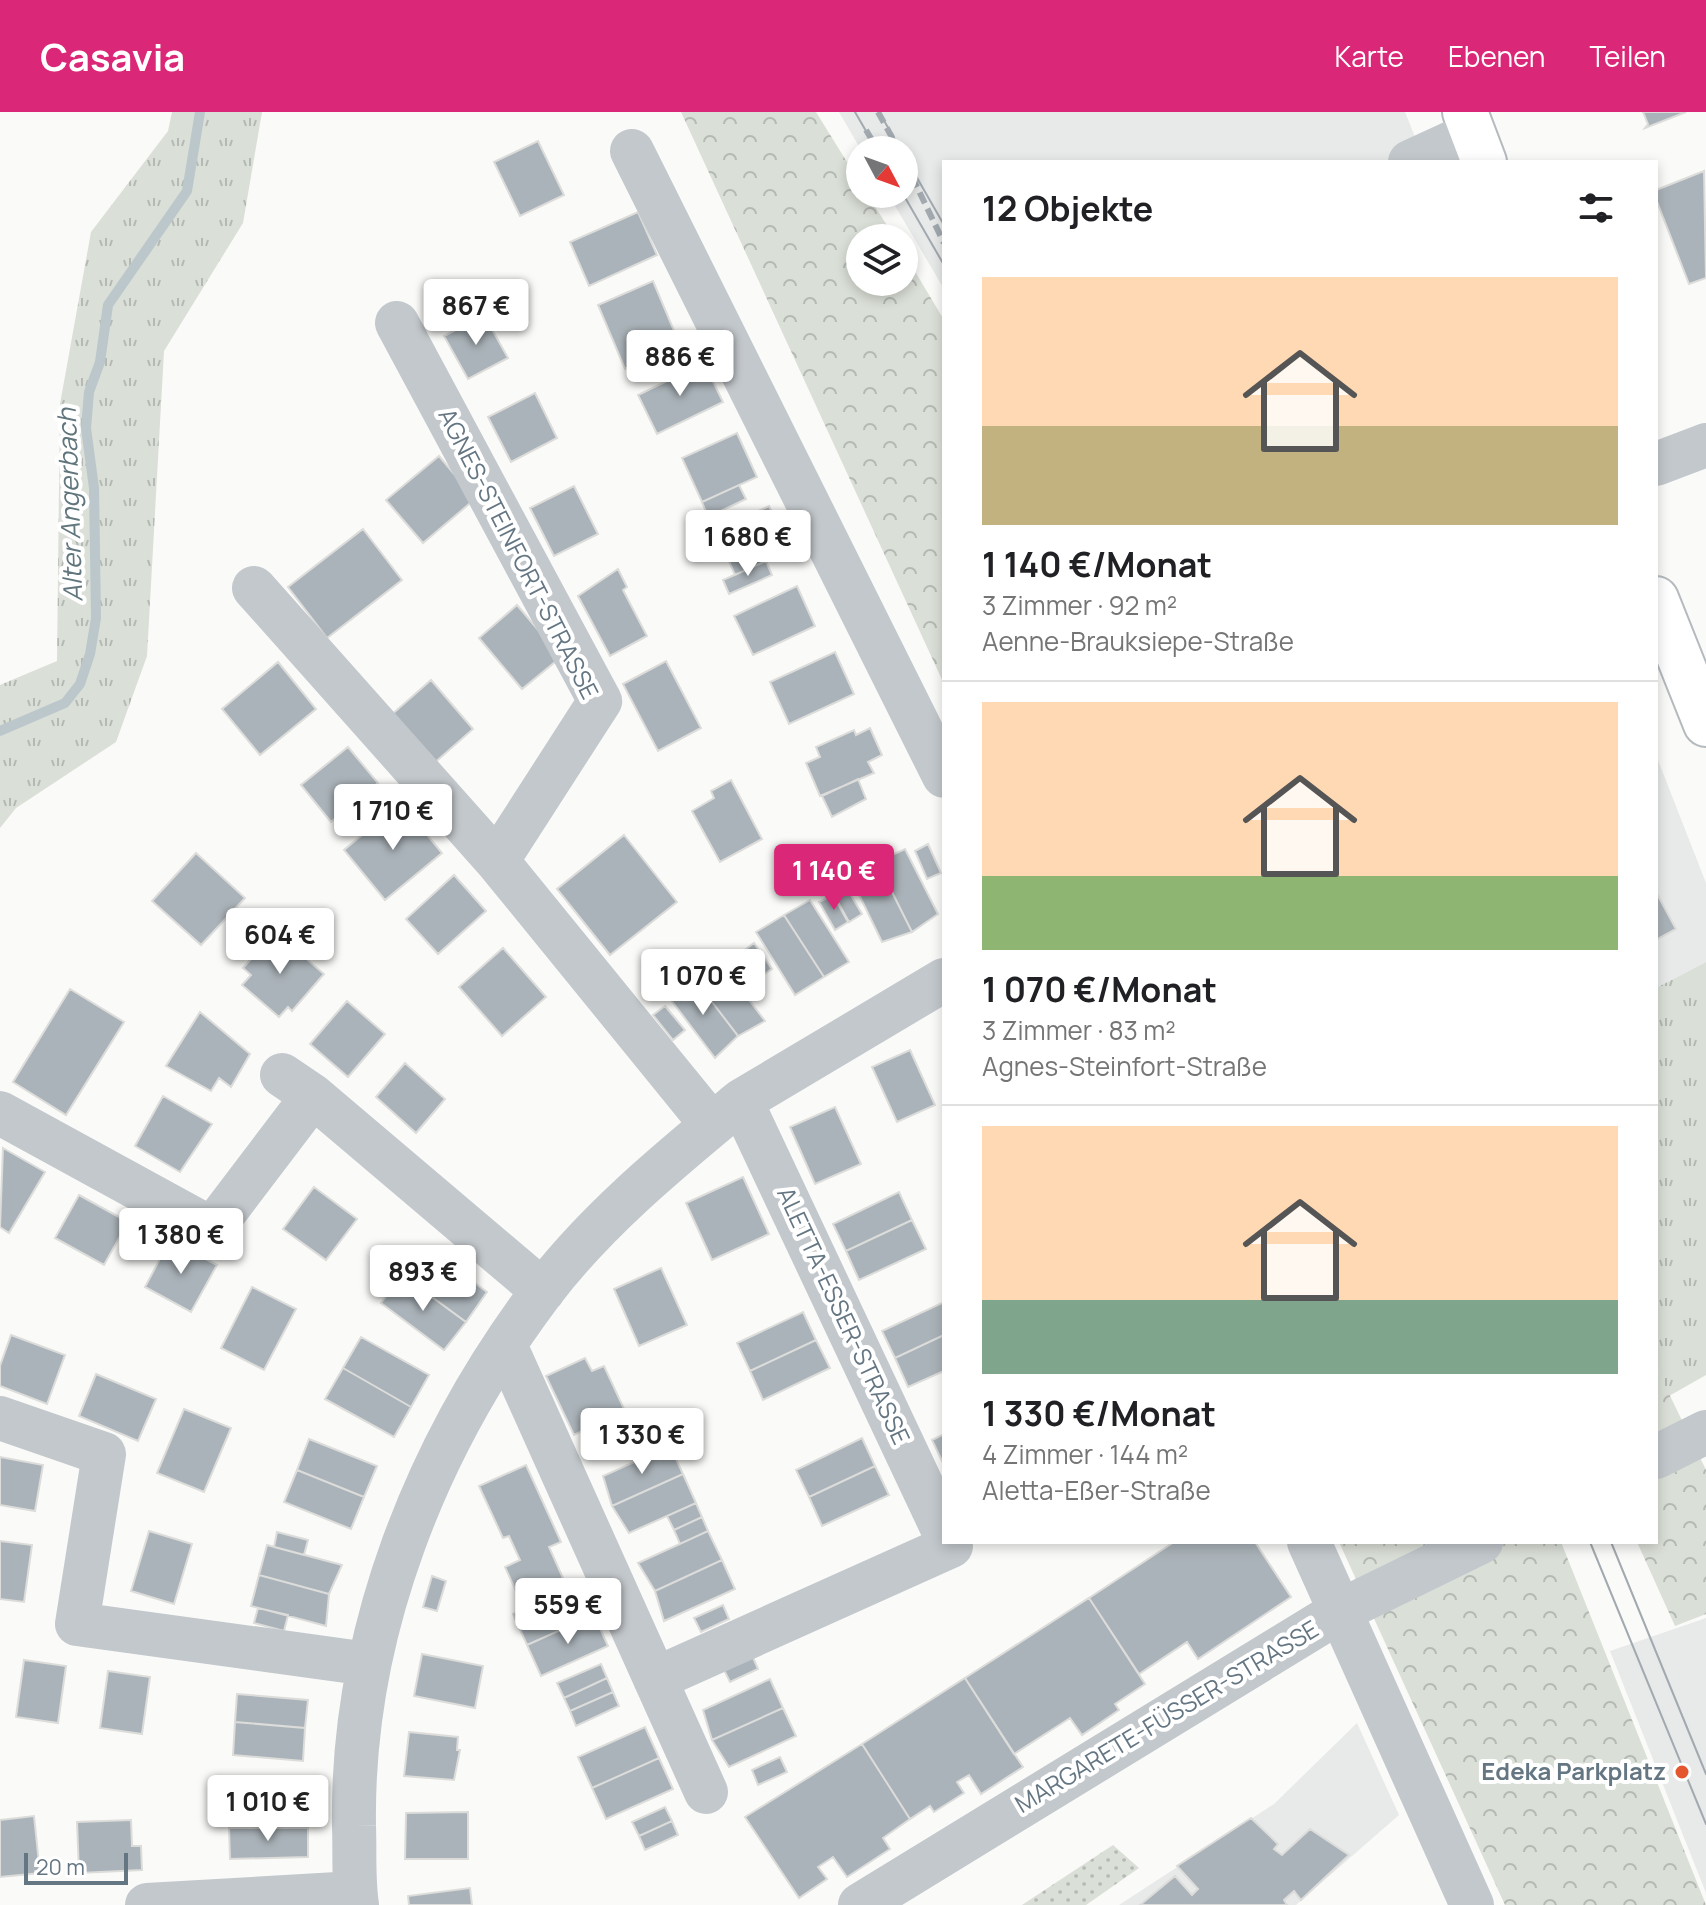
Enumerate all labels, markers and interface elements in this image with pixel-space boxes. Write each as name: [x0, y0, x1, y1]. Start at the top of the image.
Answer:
text: Casavia: [40, 30, 185, 82]
text: Karte: [1335, 37, 1404, 75]
text: Ebenen: [1448, 37, 1546, 75]
text: Teilen: [1590, 37, 1666, 75]
north arrow: [846, 136, 918, 208]
map controls: [846, 136, 918, 296]
text: 12 Objekte: [982, 185, 1153, 231]
icon: filters: [1574, 186, 1618, 230]
button: layers: [846, 224, 918, 296]
pin: 867 €: [420, 279, 532, 347]
text: 867 €: [442, 287, 510, 323]
icon: home: [1228, 329, 1372, 473]
pin: 886 €: [624, 330, 736, 398]
text: 886 €: [645, 338, 715, 374]
street label: AGNES-STEINFORT-STRASSE: [431, 402, 607, 704]
water label: Alter Angerbach: [48, 406, 90, 602]
pin: 1 680 €: [674, 510, 822, 578]
text: 1 680 €: [704, 518, 792, 554]
text: 1 140 €/Monat: [982, 541, 1212, 587]
text: 3 Zimmer · 92 m²: [982, 587, 1177, 623]
text: Aenne-Brauksiepe-Straße: [982, 623, 1294, 659]
icon: home: [1228, 754, 1372, 898]
pin: 1 710 €: [319, 784, 467, 852]
text: 1 710 €: [352, 792, 434, 828]
pin: 1 140 €: [760, 844, 908, 912]
text: 1 140 €: [792, 852, 876, 888]
pin: 604 €: [224, 908, 336, 976]
text: 604 €: [244, 916, 316, 952]
pin: 1 070 €: [629, 949, 777, 1017]
text: 1 070 €: [659, 957, 747, 993]
text: 1 070 €/Monat: [982, 966, 1217, 1012]
text: 3 Zimmer · 83 m²: [982, 1012, 1176, 1048]
text: Agnes-Steinfort-Straße: [982, 1048, 1267, 1084]
icon: home: [1228, 1178, 1372, 1322]
street label: ALETTA-ESSER-STRASSE: [770, 1181, 919, 1449]
pin: 1 380 €: [107, 1208, 255, 1276]
text: 1 380 €: [137, 1216, 225, 1252]
pin: 893 €: [367, 1245, 479, 1313]
text: 893 €: [388, 1253, 458, 1289]
text: 1 330 €/Monat: [982, 1390, 1216, 1436]
pin: 1 330 €: [568, 1408, 716, 1476]
text: 1 330 €: [599, 1416, 685, 1452]
text: 4 Zimmer · 144 m²: [982, 1436, 1188, 1472]
text: Aletta-Eßer-Straße: [982, 1472, 1211, 1508]
pin: 559 €: [512, 1578, 624, 1646]
text: 559 €: [533, 1586, 603, 1622]
street label: MARGARETE-FÜSSER-STRASSE: [1008, 1612, 1324, 1820]
place label: Edeka Parkplatz: [1481, 1754, 1666, 1787]
marker: Edeka Parkplatz: [1673, 1763, 1691, 1781]
pin: 1 010 €: [194, 1775, 342, 1843]
text: 1 010 €: [225, 1783, 311, 1819]
scale bar: [24, 1849, 128, 1885]
text: 20 m: [36, 1852, 85, 1882]

